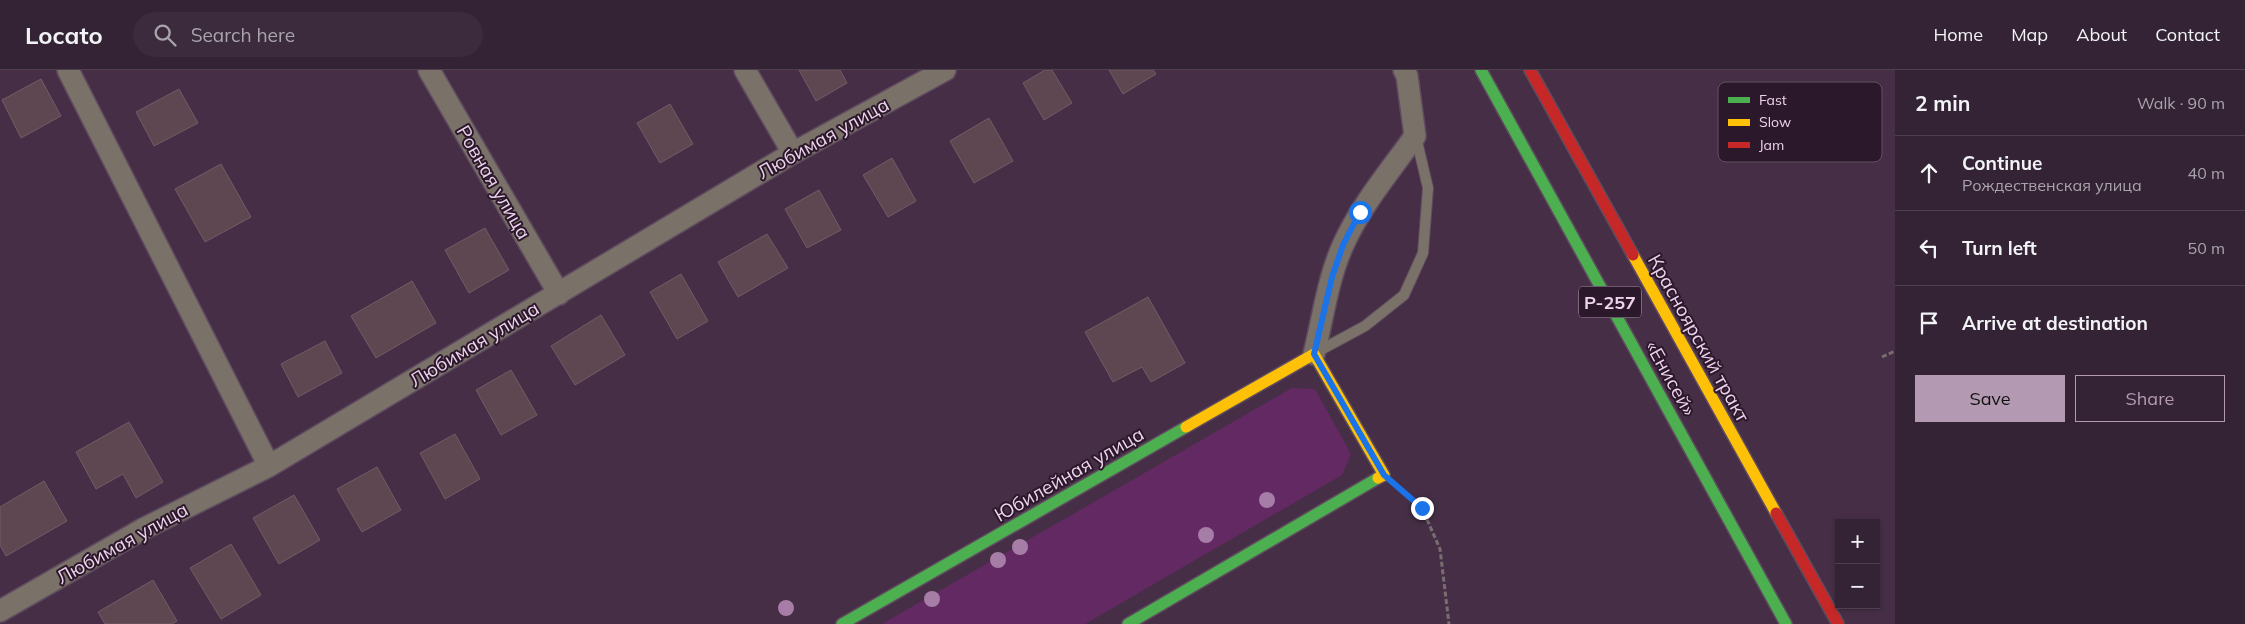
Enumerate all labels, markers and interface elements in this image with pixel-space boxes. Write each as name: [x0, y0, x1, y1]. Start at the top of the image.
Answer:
search box: [133, 12, 483, 57]
text: Locato: [25, 20, 103, 50]
icon: search: [151, 21, 179, 49]
text: Search here: [191, 23, 295, 47]
text: Home: [1933, 23, 1983, 46]
text: Map: [2011, 23, 2048, 46]
text: About: [2076, 23, 2127, 46]
text: Contact: [2155, 23, 2220, 46]
legend: [1718, 82, 1882, 162]
text: 2 min: [1915, 90, 1970, 116]
text: Fast: [1759, 91, 1787, 109]
street label: Любимая улица: [753, 92, 893, 184]
text: Walk · 90 m: [2137, 93, 2225, 113]
text: Slow: [1759, 113, 1791, 131]
street label: Ровная улица: [452, 121, 536, 243]
text: Jam: [1759, 136, 1784, 154]
text: Continue: [1962, 151, 2042, 175]
icon: ahead: [1915, 159, 1943, 187]
text: 40 m: [2188, 163, 2225, 183]
text: Рождественская улица: [1962, 175, 2142, 195]
route start: [1349, 201, 1372, 224]
icon: left: [1915, 234, 1943, 262]
text: Turn left: [1962, 236, 2037, 260]
text: 50 m: [2188, 238, 2225, 258]
street label: Красноярский тракт: [1643, 250, 1755, 426]
road number: Р-257: [1579, 286, 1641, 318]
street label: Любимая улица: [405, 296, 543, 392]
icon: arrive: [1915, 309, 1943, 337]
text: Arrive at destination: [1962, 311, 2148, 335]
street label: «Енисей»: [1641, 336, 1701, 420]
button: Save: [1915, 375, 2065, 422]
button: Share: [2075, 375, 2225, 422]
street label: Юбилейная улица: [990, 421, 1148, 527]
street label: Любимая улица: [52, 497, 192, 589]
route end: [1411, 497, 1434, 520]
map controls: [1835, 519, 1880, 609]
button: +: [1835, 519, 1880, 564]
button: −: [1835, 564, 1880, 609]

